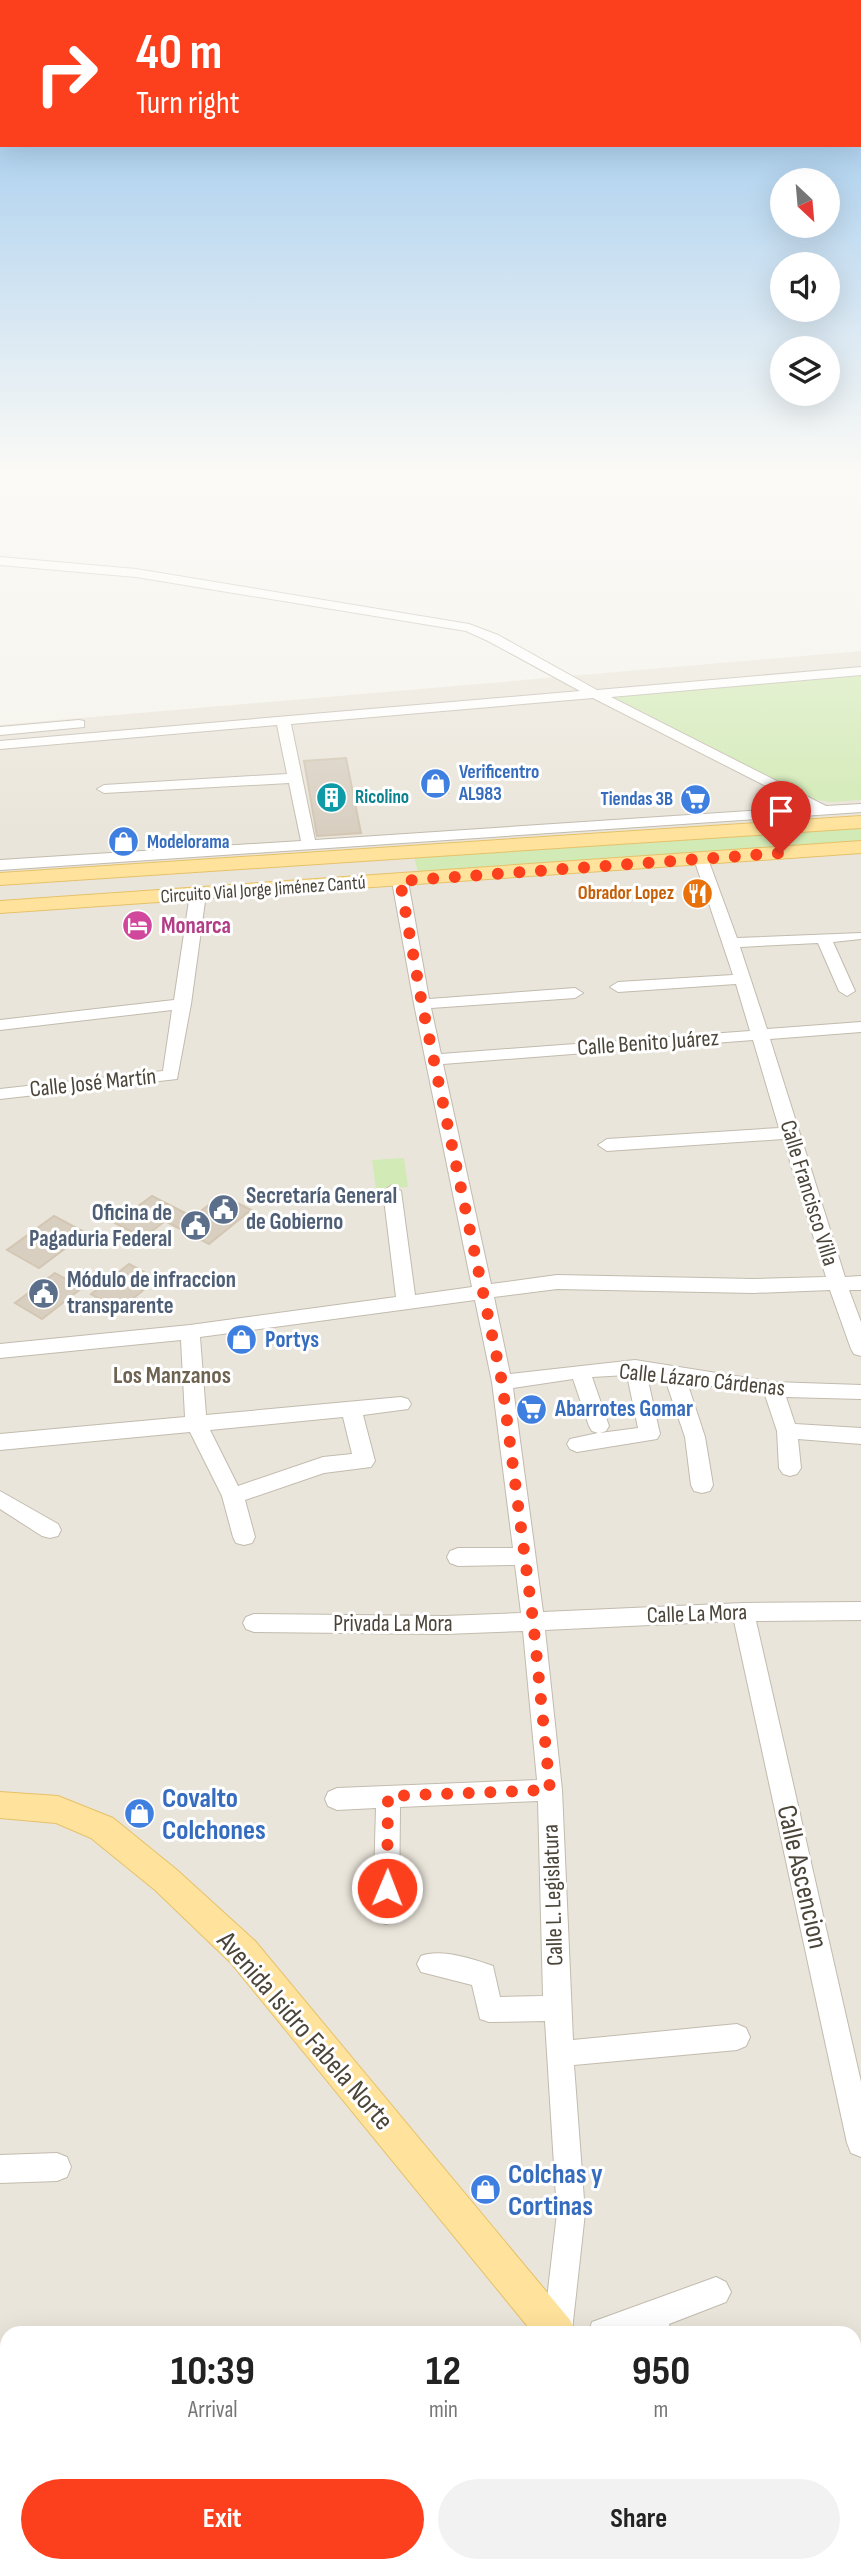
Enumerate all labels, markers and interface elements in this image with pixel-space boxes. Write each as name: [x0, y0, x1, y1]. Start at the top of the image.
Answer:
text: 40 m: [136, 24, 222, 83]
icon: right: [21, 28, 112, 119]
text: Turn right: [136, 84, 240, 123]
north arrow: [770, 168, 840, 238]
map controls: [770, 168, 840, 406]
button: sound: [770, 252, 840, 322]
button: layers: [770, 336, 840, 406]
place label: Verificentro AL983: [458, 761, 539, 806]
shop icon: Verificentro AL983: [419, 766, 453, 800]
building icon: Ricolino: [315, 780, 349, 814]
pin: [751, 781, 811, 853]
supermarket icon: Tiendas 3B: [679, 782, 713, 816]
place label: Ricolino: [355, 786, 409, 809]
place label: Tiendas 3B: [600, 788, 673, 811]
icon: arrive: [762, 792, 800, 830]
shop icon: Modelorama: [107, 825, 141, 859]
place label: Modelorama: [147, 831, 230, 854]
street label: Circuito Vial Jorge Jiménez Cantú: [160, 871, 366, 909]
restaurant icon: Obrador Lopez: [680, 876, 714, 910]
place label: Obrador Lopez: [578, 882, 674, 905]
hotel icon: Monarca: [121, 909, 155, 943]
place label: Monarca: [161, 912, 231, 940]
street label: Calle Benito Juárez: [576, 1024, 720, 1062]
street label: Calle José Martín: [28, 1062, 158, 1104]
street label: Calle Francisco Villa: [774, 1117, 844, 1269]
place label: Secretaría General de Gobierno: [246, 1182, 397, 1236]
public building icon: Secretaría General de Gobierno: [206, 1192, 240, 1226]
place label: Oficina de Pagaduria Federal: [29, 1199, 172, 1253]
public building icon: Oficina de Pagaduria Federal: [178, 1209, 212, 1243]
place label: Módulo de infraccion transparente: [67, 1266, 236, 1320]
public building icon: Módulo de infraccion transparente: [27, 1276, 61, 1310]
shop icon: Portys: [225, 1323, 259, 1357]
place label: Portys: [265, 1326, 319, 1354]
street label: Calle Lázaro Cárdenas: [618, 1357, 786, 1403]
district label: Los Manzanos: [113, 1361, 231, 1390]
supermarket icon: Abarrotes Gomar: [515, 1392, 549, 1426]
place label: Abarrotes Gomar: [554, 1395, 693, 1423]
street label: Calle La Mora: [646, 1598, 748, 1630]
street label: Privada La Mora: [333, 1610, 453, 1638]
place label: Covalto Colchones: [162, 1782, 266, 1847]
shop icon: Covalto Colchones: [122, 1797, 156, 1831]
street label: Calle Ascencion: [769, 1802, 835, 1952]
street label: Calle L. Legislatura: [537, 1824, 569, 1966]
position arrow: [350, 1851, 424, 1925]
street label: Avenida Isidro Fabela Norte: [209, 1924, 400, 2137]
place label: Colchas y Cortinas: [508, 2158, 603, 2223]
shop icon: Colchas y Cortinas: [468, 2173, 502, 2207]
text: 10:39: [171, 2346, 255, 2397]
text: 12: [426, 2346, 461, 2397]
text: 950: [632, 2346, 690, 2397]
text: Arrival: [188, 2396, 238, 2424]
text: min: [429, 2396, 458, 2424]
text: m: [654, 2396, 668, 2424]
button: Exit: [21, 2479, 424, 2559]
button: Share: [438, 2479, 840, 2559]

